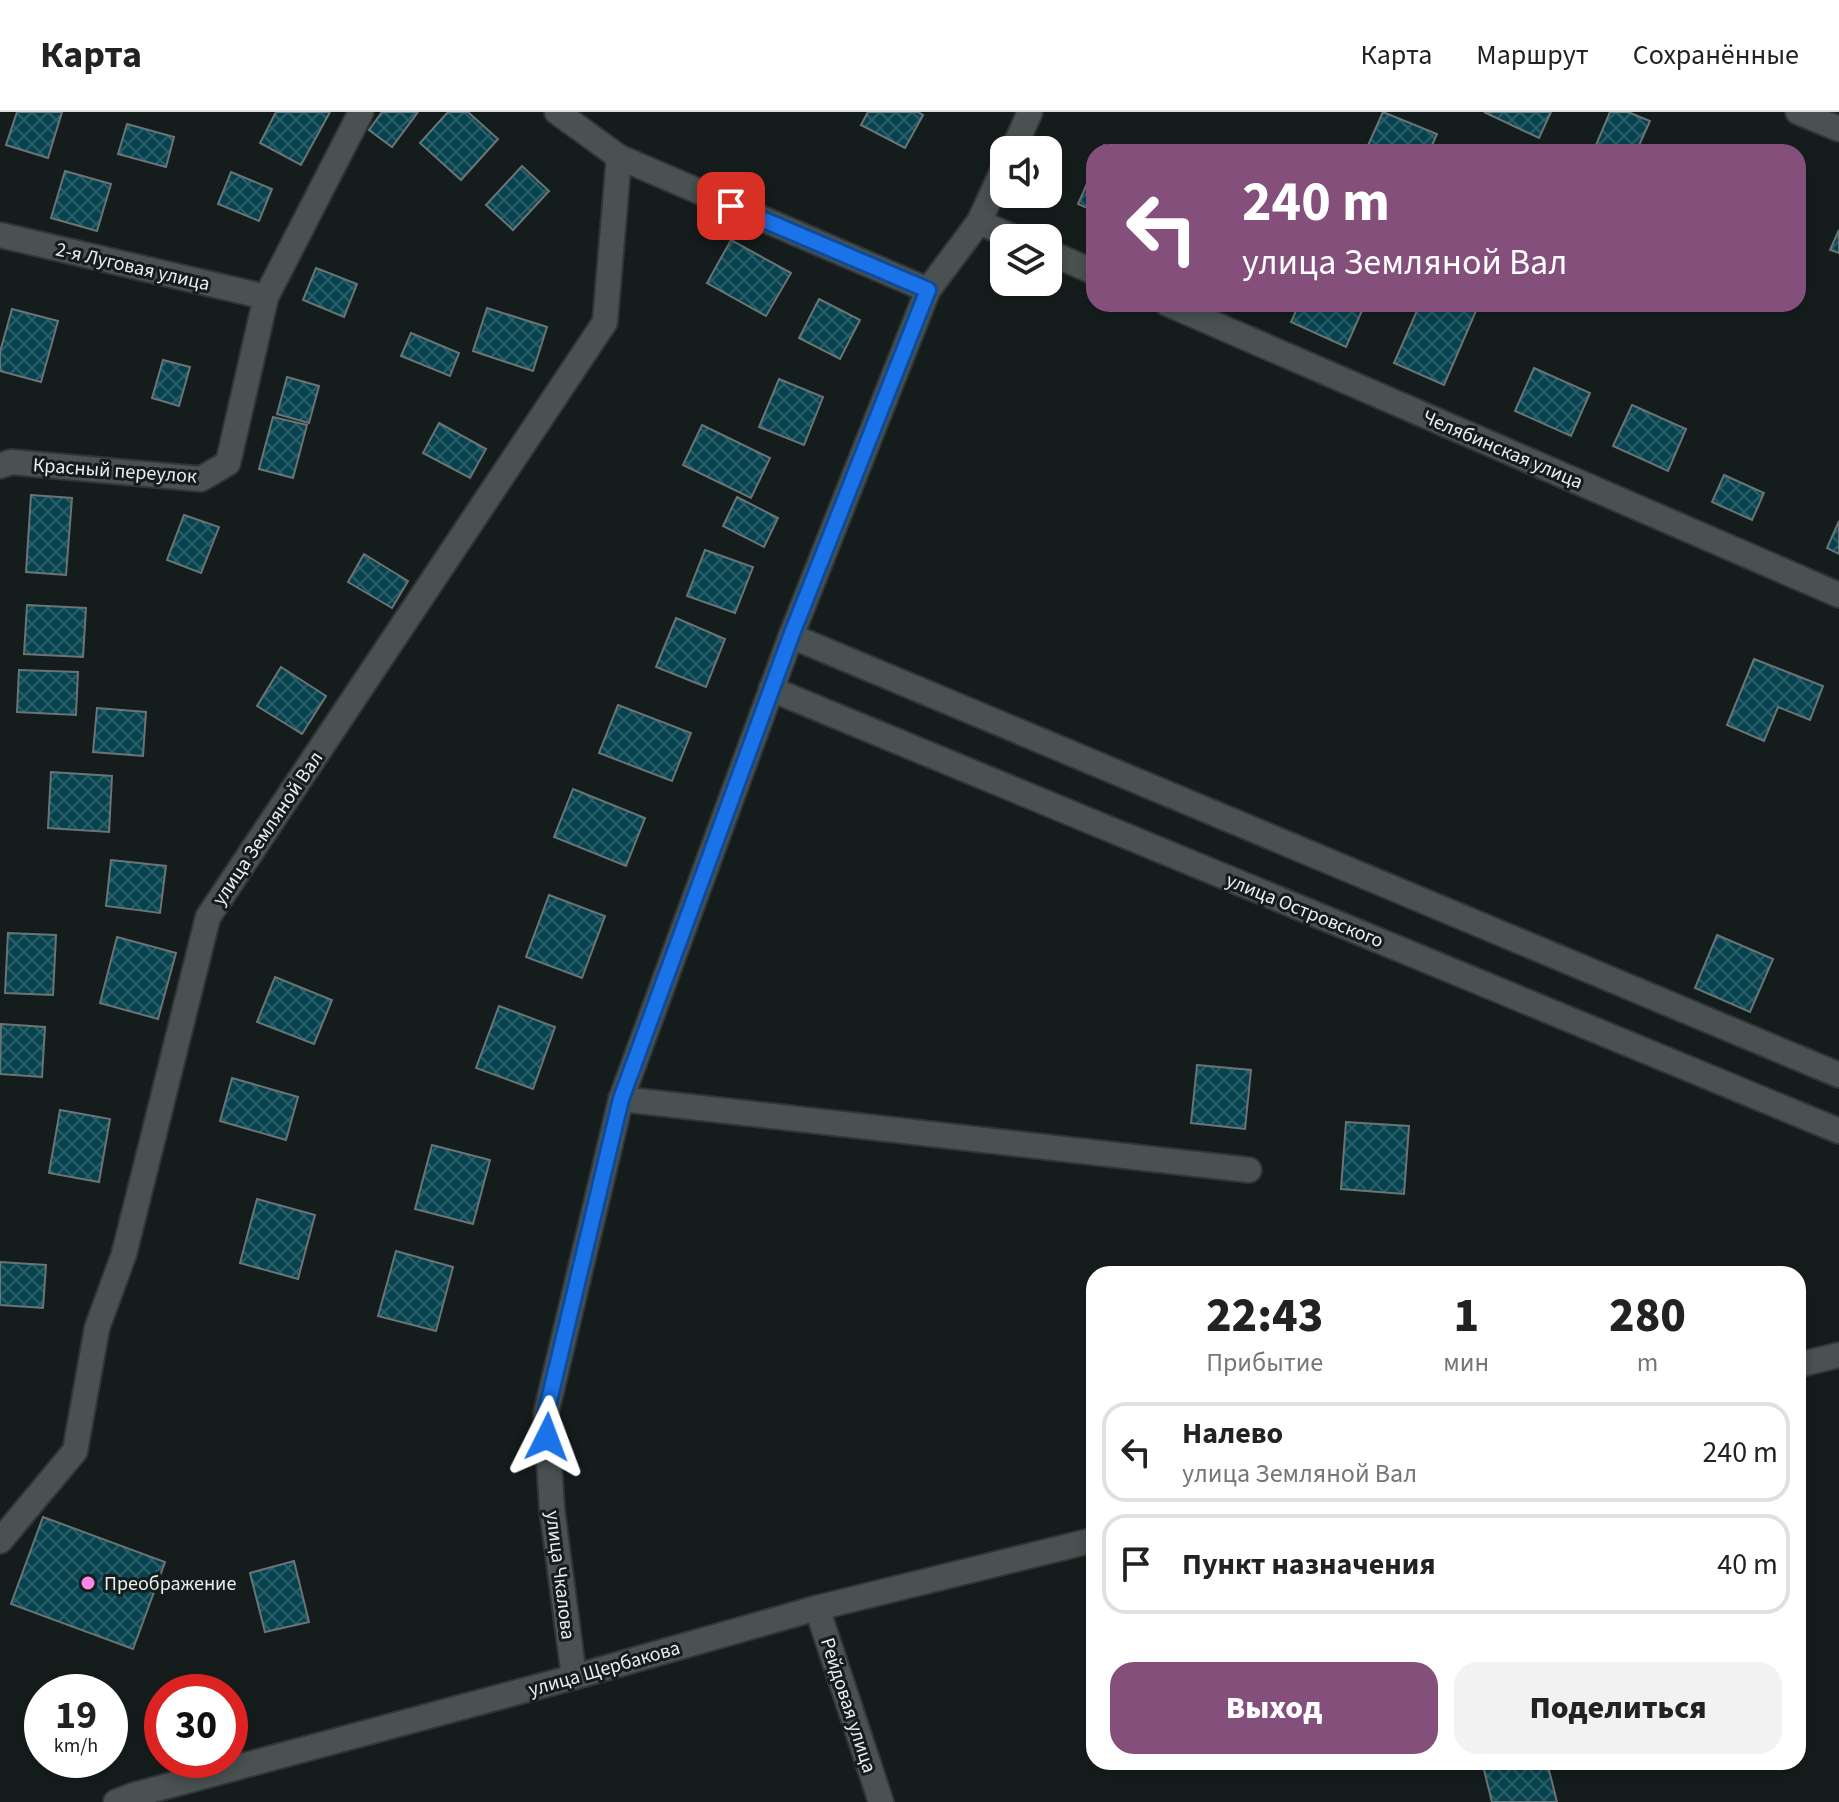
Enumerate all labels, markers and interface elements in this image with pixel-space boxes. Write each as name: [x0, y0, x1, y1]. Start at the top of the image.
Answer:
text: Карта: [40, 28, 142, 82]
text: Карта: [1361, 35, 1432, 75]
text: Маршрут: [1476, 35, 1589, 75]
text: Сохранённые: [1633, 35, 1799, 75]
map controls: [990, 136, 1062, 296]
button: sound: [990, 136, 1062, 208]
text: 240 m: [1242, 163, 1390, 242]
pin: [697, 172, 765, 240]
icon: left: [1110, 176, 1214, 280]
icon: arrive: [709, 184, 753, 228]
button: layers: [990, 224, 1062, 296]
street label: 2-я Луговая улица: [53, 236, 213, 298]
text: улица Земляной Вал: [1242, 237, 1567, 288]
street label: Челябинская улица: [1418, 403, 1587, 496]
street label: Красный переулок: [32, 451, 198, 491]
street label: улица Земляной Вал: [206, 746, 330, 911]
street label: улица Островского: [1222, 867, 1388, 955]
text: 22:43: [1206, 1282, 1323, 1350]
text: 1: [1453, 1282, 1479, 1350]
text: 280: [1609, 1282, 1686, 1350]
text: Прибытие: [1206, 1344, 1323, 1381]
text: мин: [1443, 1344, 1489, 1381]
text: m: [1637, 1344, 1658, 1381]
position arrow: [505, 1395, 589, 1479]
text: Налево: [1182, 1412, 1283, 1455]
icon: left: [1114, 1430, 1158, 1474]
text: 240 m: [1702, 1431, 1778, 1474]
text: улица Земляной Вал: [1182, 1455, 1417, 1492]
street label: улица Чкалова: [538, 1509, 582, 1641]
icon: arrive: [1114, 1542, 1158, 1586]
text: Пункт назначения: [1182, 1543, 1436, 1586]
text: 40 m: [1717, 1543, 1778, 1586]
place label: Преображение: [104, 1570, 236, 1598]
marker: Преображение: [79, 1574, 97, 1592]
street label: улица Щербакова: [525, 1634, 683, 1704]
street label: Рейдовая улица: [813, 1634, 883, 1776]
button: Выход: [1110, 1662, 1438, 1754]
button: Поделиться: [1454, 1662, 1782, 1754]
speed limit sign: 30: [144, 1674, 248, 1778]
text: 19: [55, 1687, 97, 1744]
text: km/h: [54, 1732, 98, 1760]

